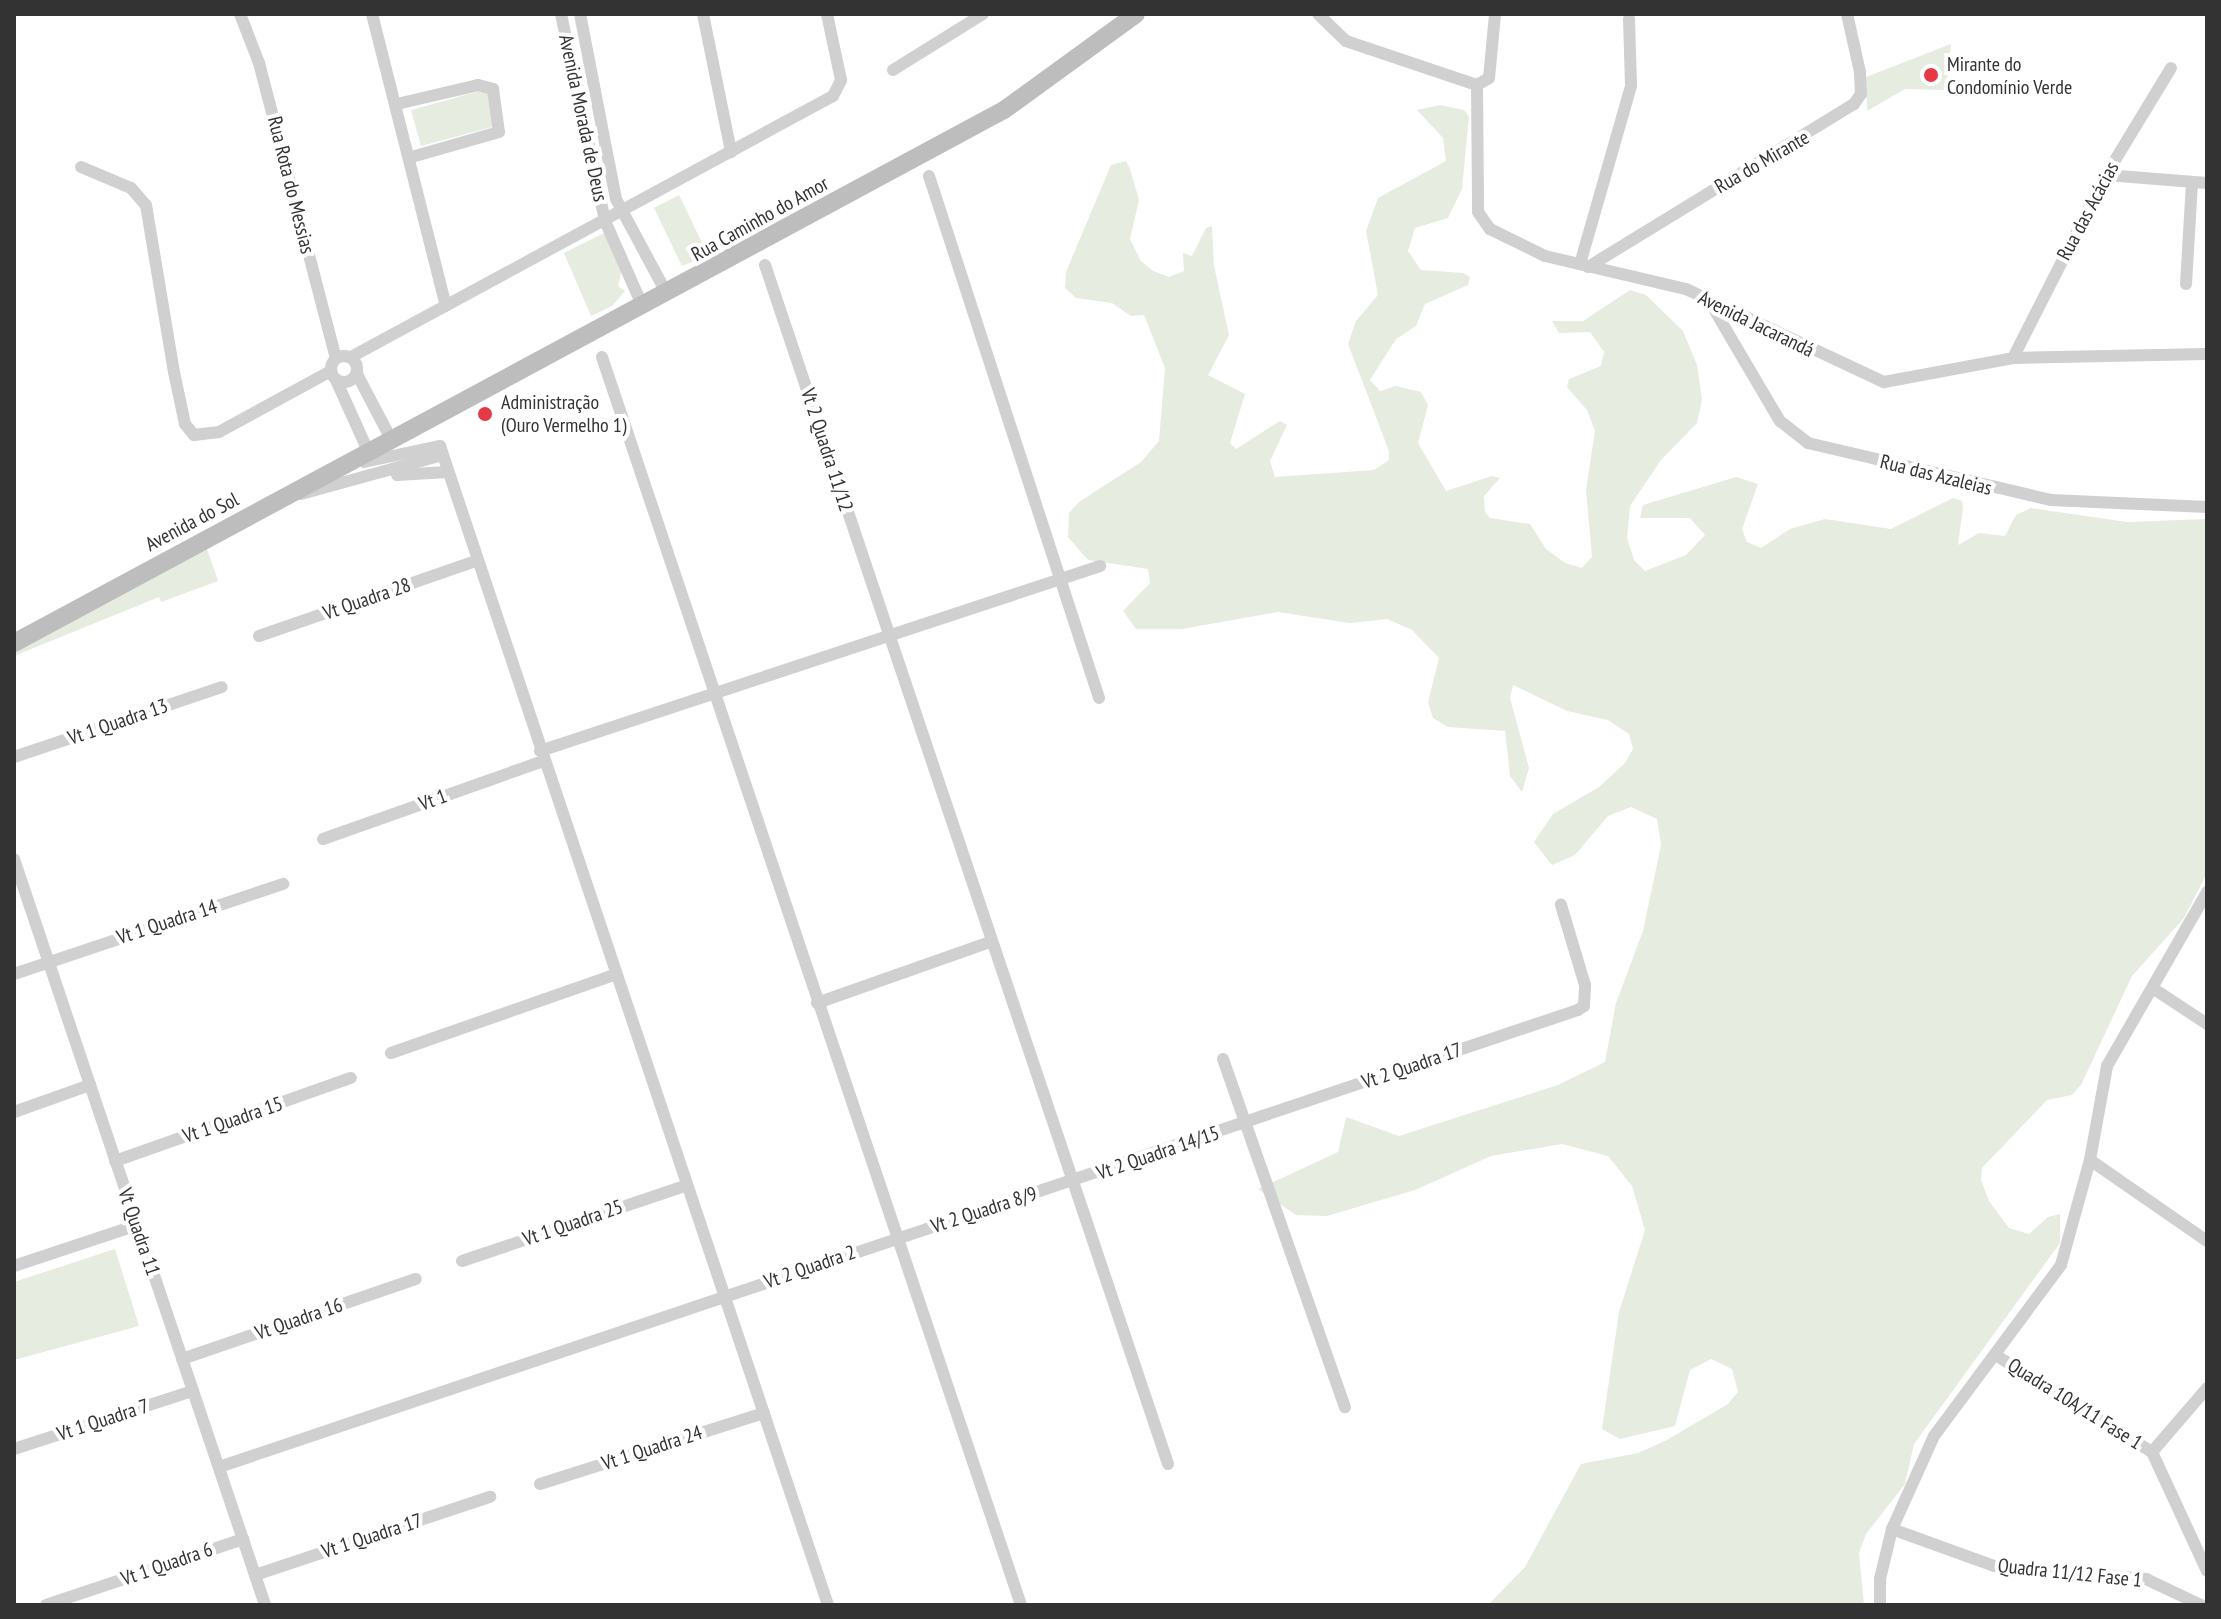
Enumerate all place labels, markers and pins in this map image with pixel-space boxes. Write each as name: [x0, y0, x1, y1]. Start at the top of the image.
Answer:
place label: Mirante do Condomínio Verde: [1947, 52, 2073, 99]
marker: Mirante do Condomínio Verde: [1922, 66, 1940, 84]
place label: Administração (Ouro Vermelho 1): [501, 390, 627, 437]
marker: Administração (Ouro Vermelho 1): [476, 405, 494, 423]

